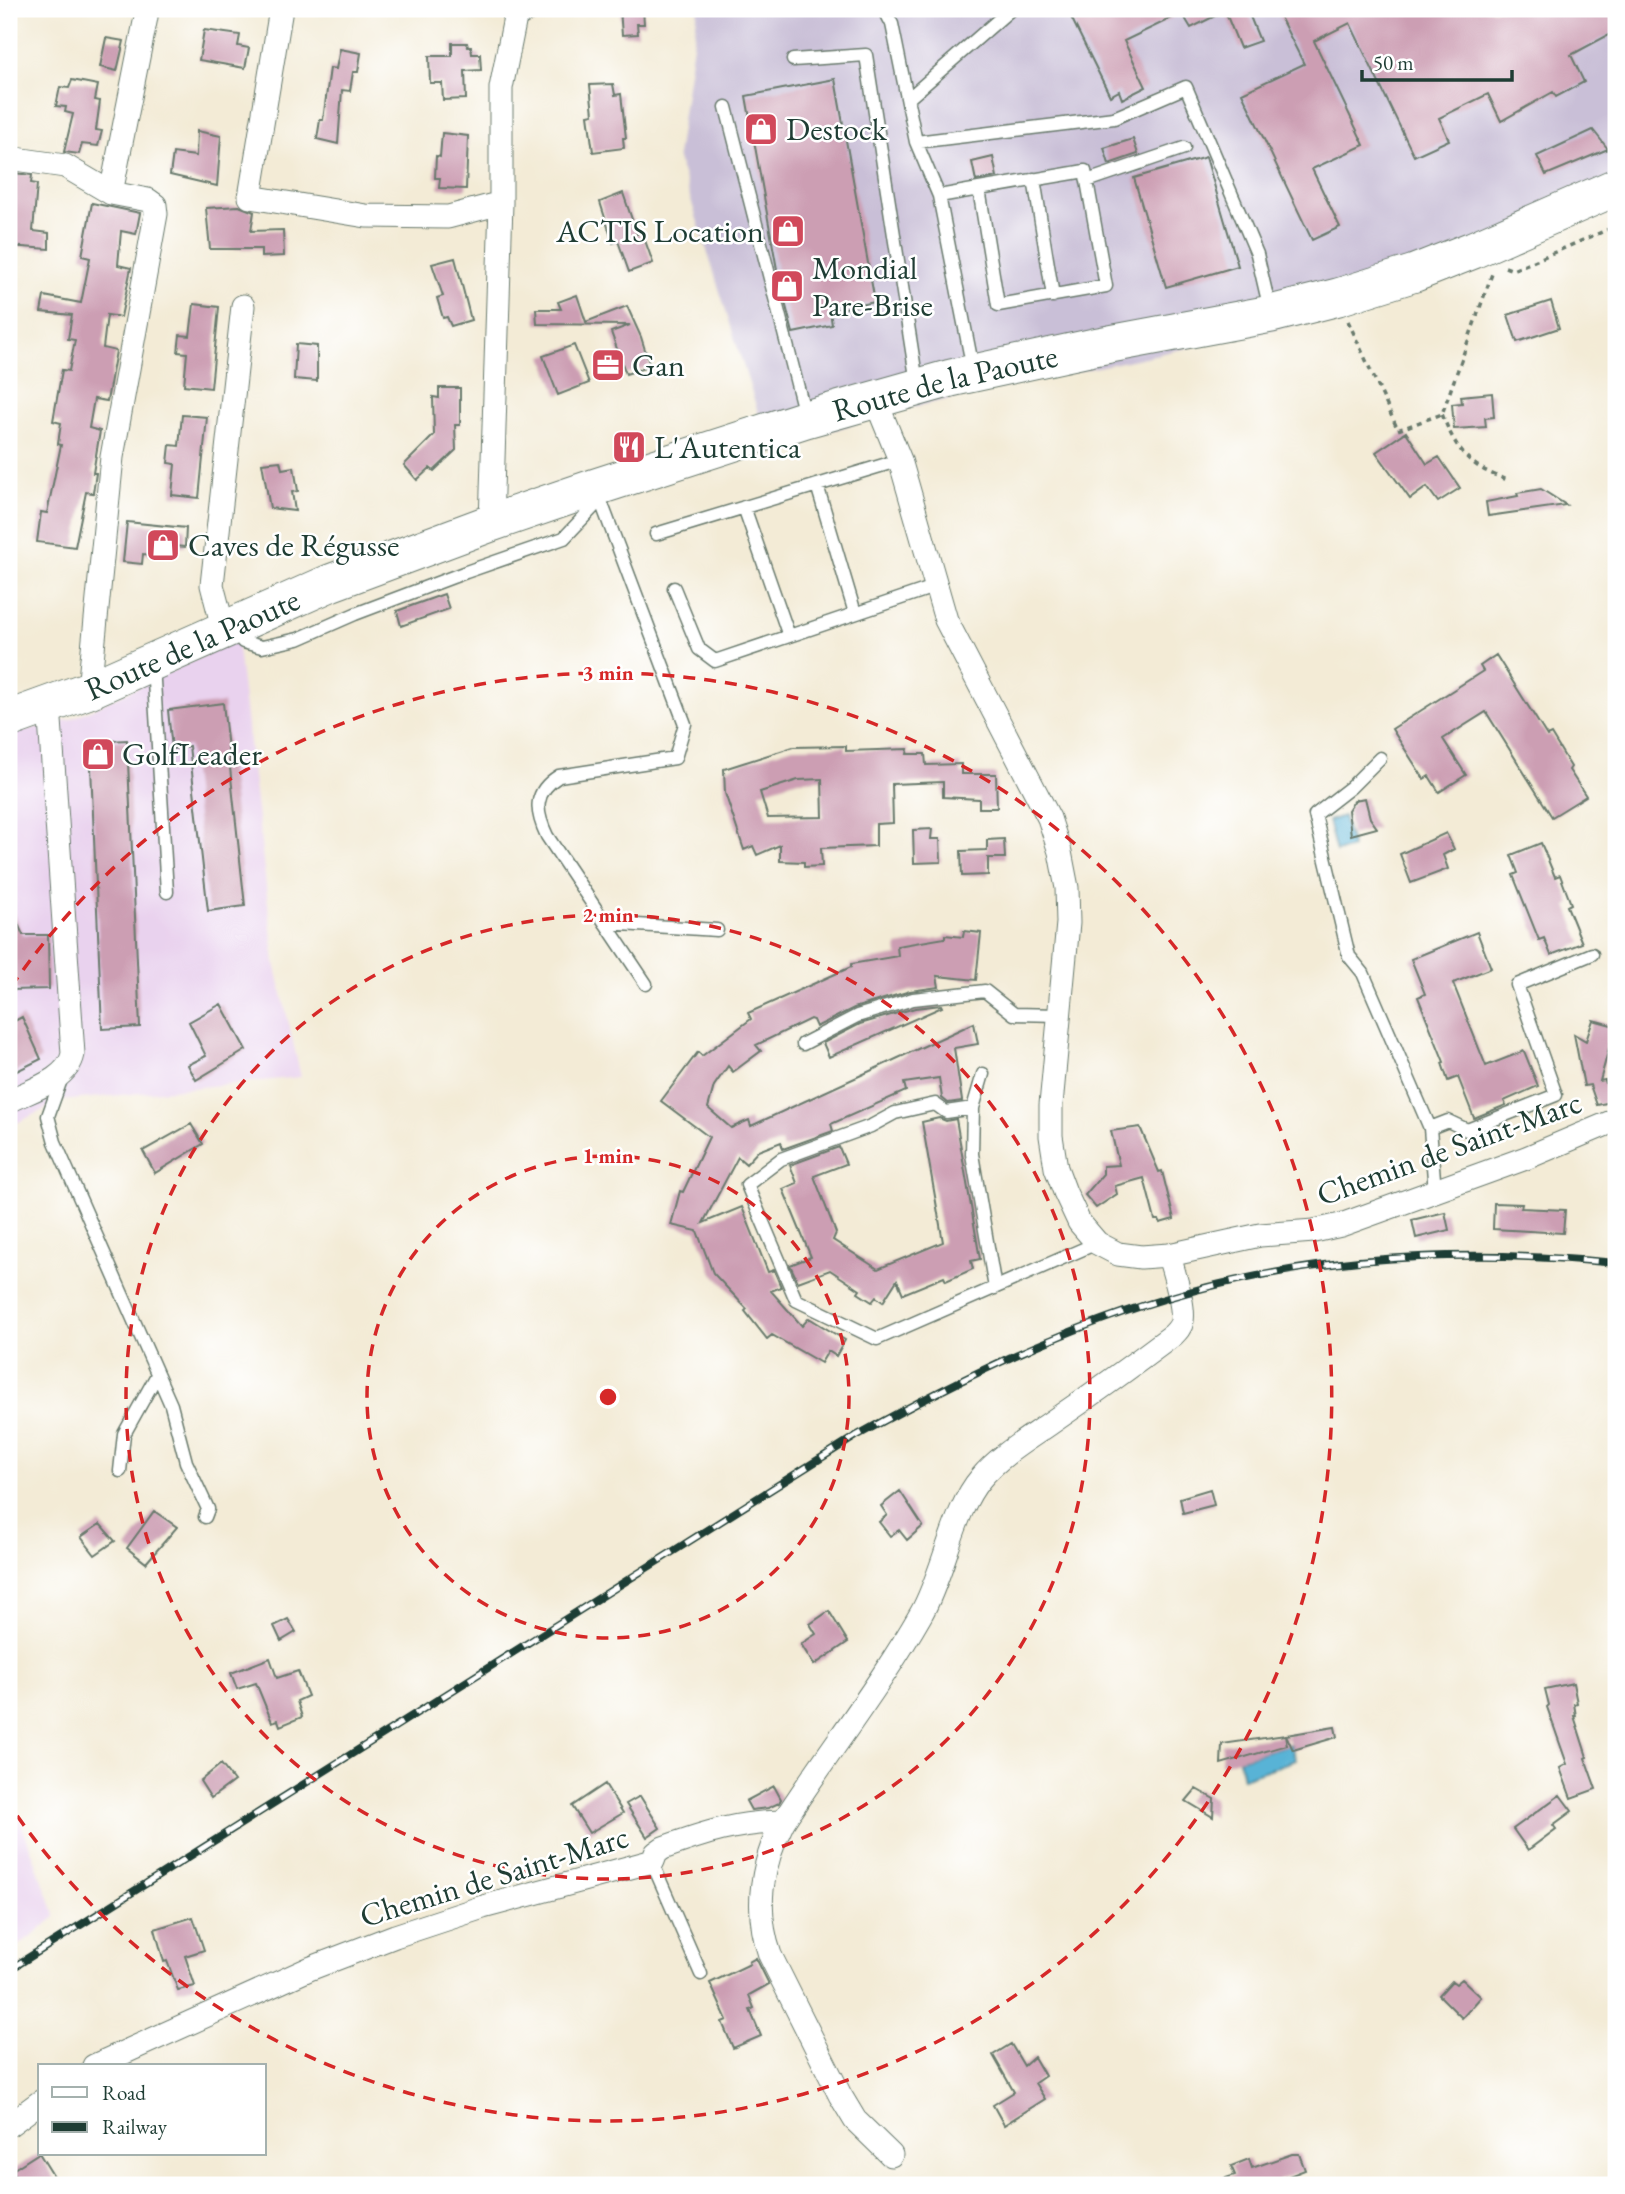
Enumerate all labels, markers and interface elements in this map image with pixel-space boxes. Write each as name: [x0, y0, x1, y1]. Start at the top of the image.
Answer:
scale bar: [1362, 38, 1513, 82]
text: 50 m: [1373, 49, 1414, 76]
place label: Destock: [786, 108, 888, 150]
shop icon: Destock: [742, 110, 780, 148]
place label: ACTIS Location: [555, 210, 764, 252]
shop icon: ACTIS Location: [769, 212, 807, 250]
place label: Mondial Pare-Brise: [812, 247, 933, 326]
shop icon: Mondial Pare-Brise: [768, 267, 806, 305]
street label: Route de la Paoute: [828, 335, 1061, 431]
place label: Gan: [632, 344, 685, 386]
office icon: Gan: [589, 346, 627, 384]
place label: L'Autentica: [654, 426, 801, 468]
restaurant icon: L'Autentica: [610, 428, 648, 466]
place label: Caves de Régusse: [188, 524, 400, 566]
shop icon: Caves de Régusse: [144, 526, 182, 564]
street label: Route de la Paoute: [78, 578, 306, 710]
text: 3 min: [582, 659, 634, 686]
place label: GolfLeader: [122, 733, 262, 775]
shop icon: GolfLeader: [79, 735, 117, 773]
text: 2 min: [582, 901, 634, 928]
street label: Chemin de Saint-Marc: [1311, 1081, 1587, 1215]
text: 1 min: [582, 1142, 634, 1169]
centre of rings: [596, 1385, 620, 1409]
street label: Chemin de Saint-Marc: [355, 1815, 633, 1937]
legend: [38, 2064, 266, 2156]
text: Road: [102, 2079, 146, 2106]
text: Railway: [102, 2113, 168, 2140]

